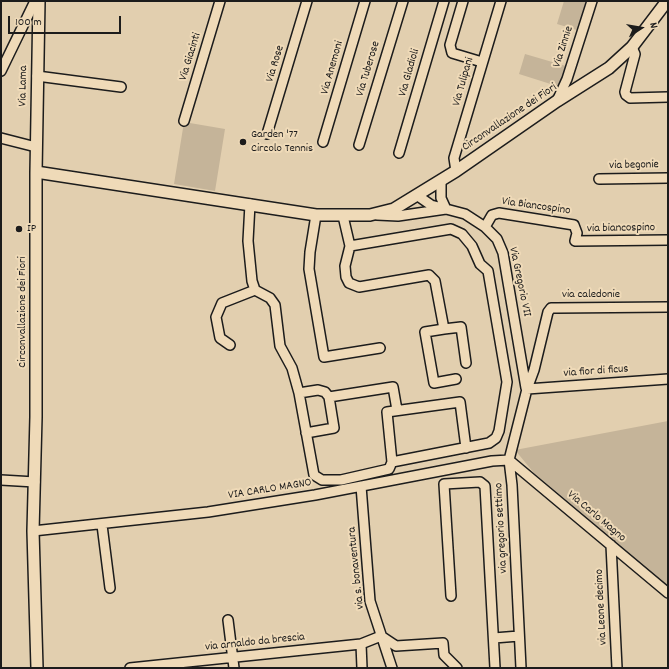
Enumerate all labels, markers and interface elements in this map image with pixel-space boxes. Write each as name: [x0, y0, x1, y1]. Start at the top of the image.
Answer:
scale bar: [10, 8, 123, 34]
north arrow: [621, 8, 661, 48]
text: 100 m: [15, 14, 42, 31]
text: N: [644, 21, 661, 30]
street label: Via Zinnie: [551, 25, 577, 69]
street label: Via Giacinti: [177, 31, 205, 83]
street label: Via Anemoni: [318, 40, 348, 96]
street label: Via Tuberose: [354, 40, 384, 98]
street label: Via Rose: [264, 44, 288, 84]
street label: Via Gladioli: [396, 47, 424, 99]
street label: Via Tulipani: [450, 56, 478, 108]
street label: Via Lama: [16, 66, 32, 106]
street label: Circonvallazione dei Fiori: [460, 81, 560, 155]
place label: Garden '77 Circolo Tennis: [251, 128, 313, 156]
marker: Garden '77 Circolo Tennis: [238, 137, 248, 147]
street label: via begonie: [609, 158, 659, 174]
street label: Via Biancospino: [501, 195, 571, 219]
street label: via biancospino: [587, 221, 655, 237]
place label: IP: [27, 222, 36, 236]
marker: IP: [14, 224, 24, 234]
street label: Via Gregorio VII: [505, 246, 533, 318]
street label: Circonvallazione dei Fiori: [16, 256, 30, 368]
street label: via caledonie: [562, 288, 620, 302]
street label: via fior di ficus: [563, 363, 629, 381]
street label: VIA CARLO MAGNO: [227, 476, 313, 504]
street label: via gregorio settimo: [492, 482, 512, 574]
street label: Via Carlo Magno: [564, 488, 628, 546]
street label: via s. bonaventura: [346, 526, 368, 610]
street label: via Leone decimo: [593, 569, 611, 645]
street label: via arnaldo da brescia: [205, 631, 305, 655]

